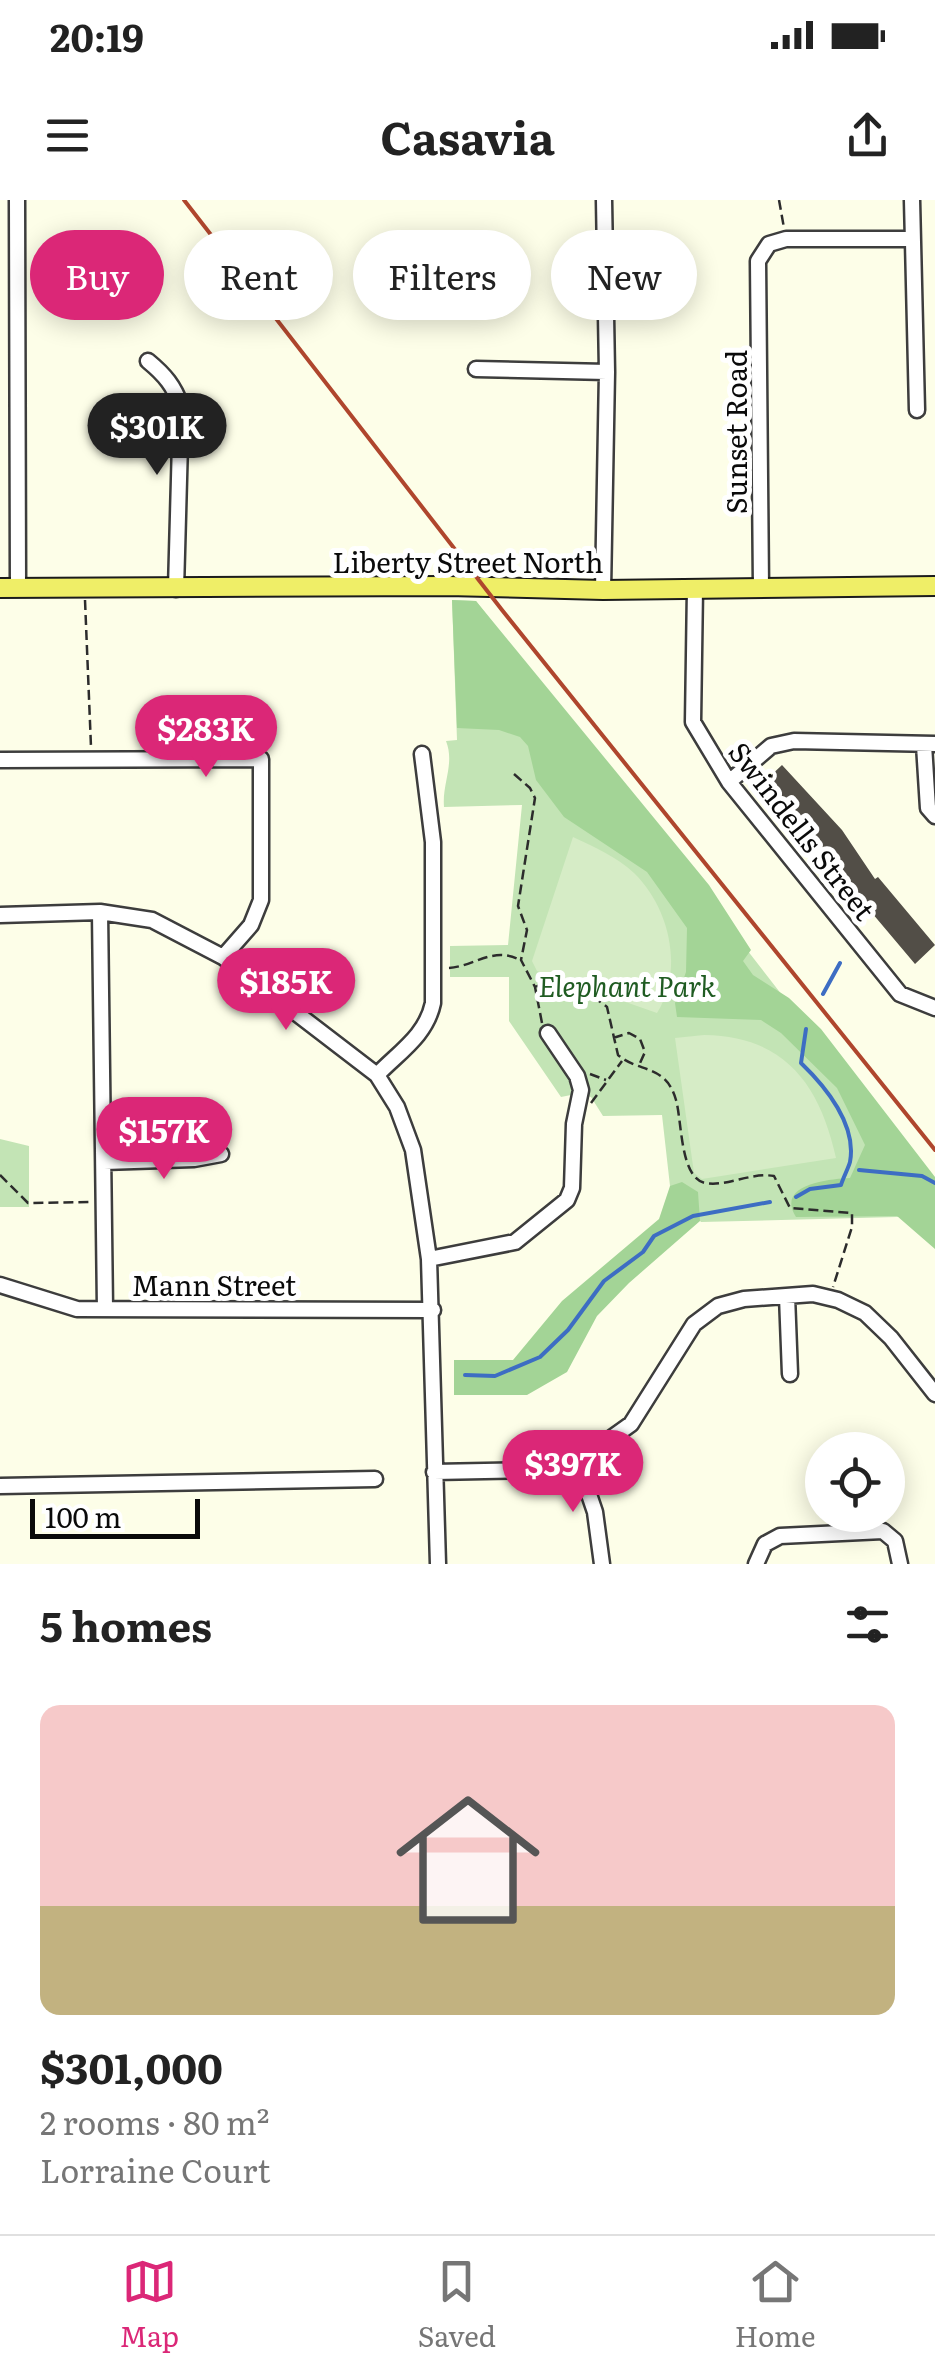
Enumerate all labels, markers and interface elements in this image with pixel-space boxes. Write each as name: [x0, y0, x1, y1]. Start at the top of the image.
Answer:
text: 20:19: [50, 7, 144, 64]
text: Casavia: [380, 102, 555, 169]
icon: menu: [40, 108, 95, 163]
icon: share: [840, 108, 895, 163]
chip: Buy: [30, 230, 164, 320]
chip: Rent: [184, 230, 333, 320]
chip: Filters: [353, 230, 531, 320]
chip: New: [551, 230, 697, 320]
street label: Sunset Road: [714, 350, 756, 514]
pin: $301K: [87, 393, 227, 478]
text: $301K: [110, 401, 204, 449]
street label: Liberty Street North: [333, 540, 603, 582]
pin: $283K: [136, 695, 276, 780]
text: $283K: [157, 703, 255, 751]
street label: Swindells Street: [720, 732, 887, 929]
pin: $185K: [216, 948, 356, 1033]
text: $185K: [239, 956, 333, 1004]
park label: Elephant Park: [538, 964, 716, 1006]
pin: $157K: [94, 1097, 234, 1182]
text: $157K: [118, 1105, 210, 1153]
street label: Mann Street: [132, 1263, 297, 1305]
pin: $397K: [503, 1430, 643, 1515]
map controls: [805, 1432, 905, 1532]
button: locate: [805, 1432, 905, 1532]
text: $397K: [524, 1438, 622, 1486]
scale bar: [30, 1494, 200, 1538]
text: 100 m: [45, 1495, 122, 1537]
text: 5 homes: [40, 1593, 212, 1655]
icon: filters: [840, 1597, 895, 1652]
icon: home: [378, 1770, 558, 1950]
text: $301,000: [40, 2035, 223, 2097]
text: 2 rooms · 80 m²: [40, 2097, 270, 2145]
text: Lorraine Court: [40, 2145, 270, 2193]
tab: Map: [119, 2254, 179, 2356]
tab: Saved: [418, 2254, 496, 2356]
tab: Home: [735, 2254, 816, 2356]

